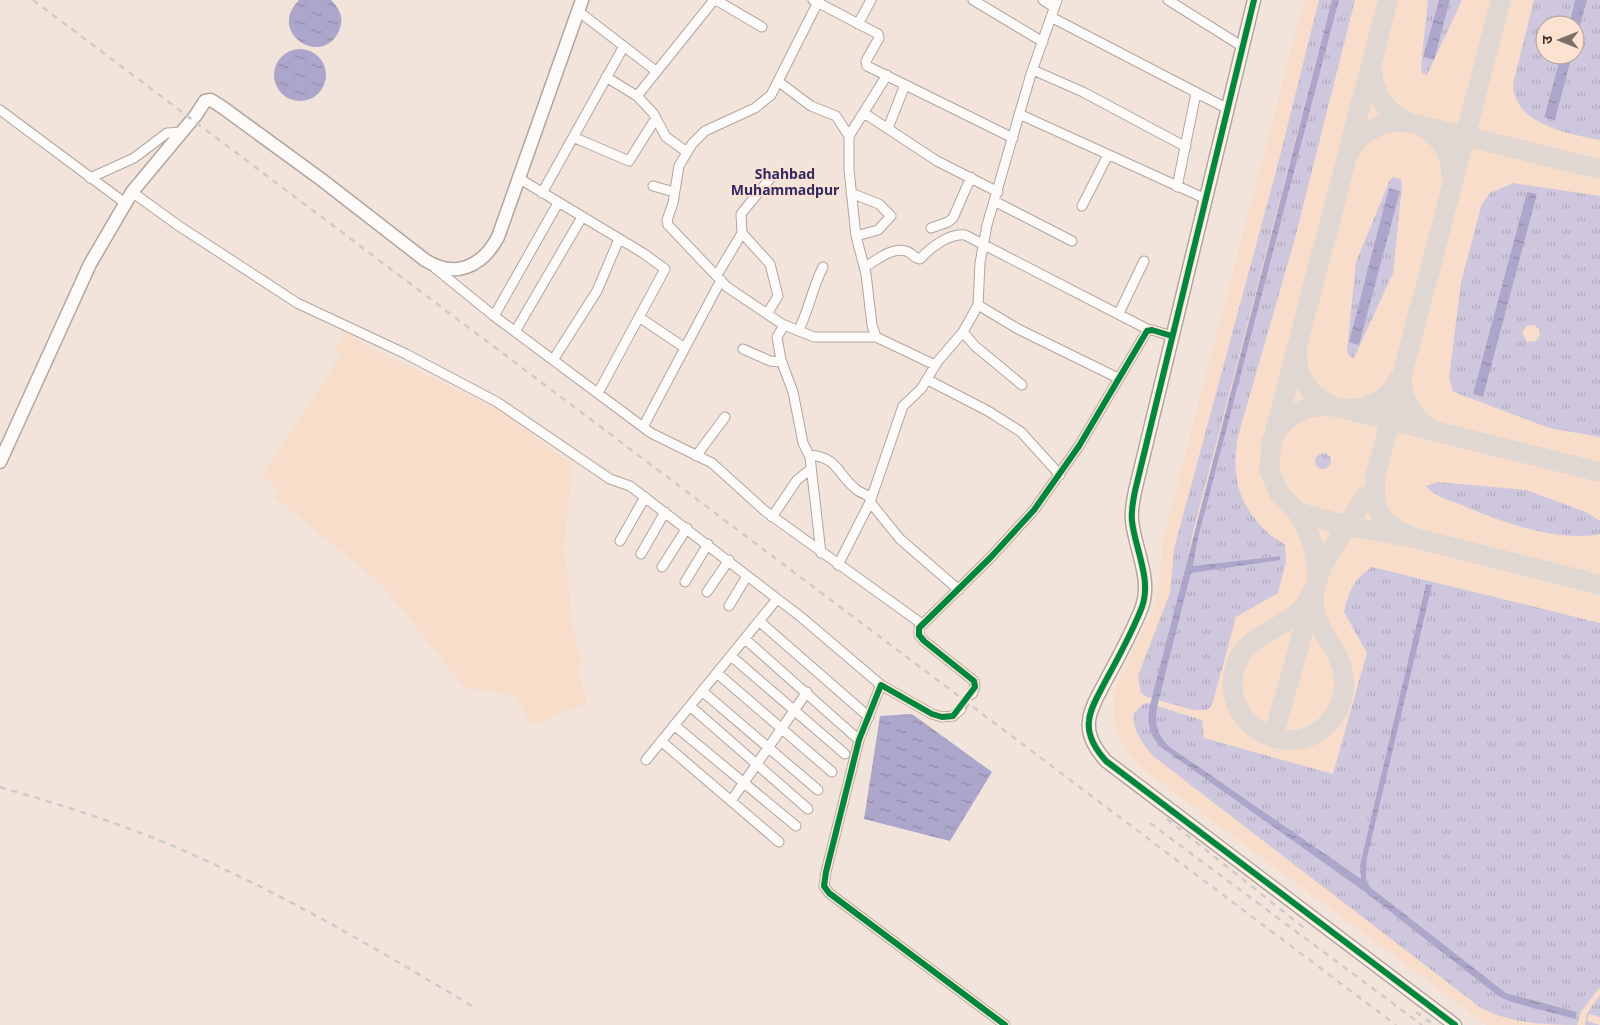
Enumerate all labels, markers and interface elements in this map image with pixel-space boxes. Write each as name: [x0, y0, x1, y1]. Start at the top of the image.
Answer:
north arrow: [1535, 15, 1585, 65]
text: उ: [1537, 35, 1556, 44]
district label: Shahbad Muhammadpur: [731, 164, 840, 199]

